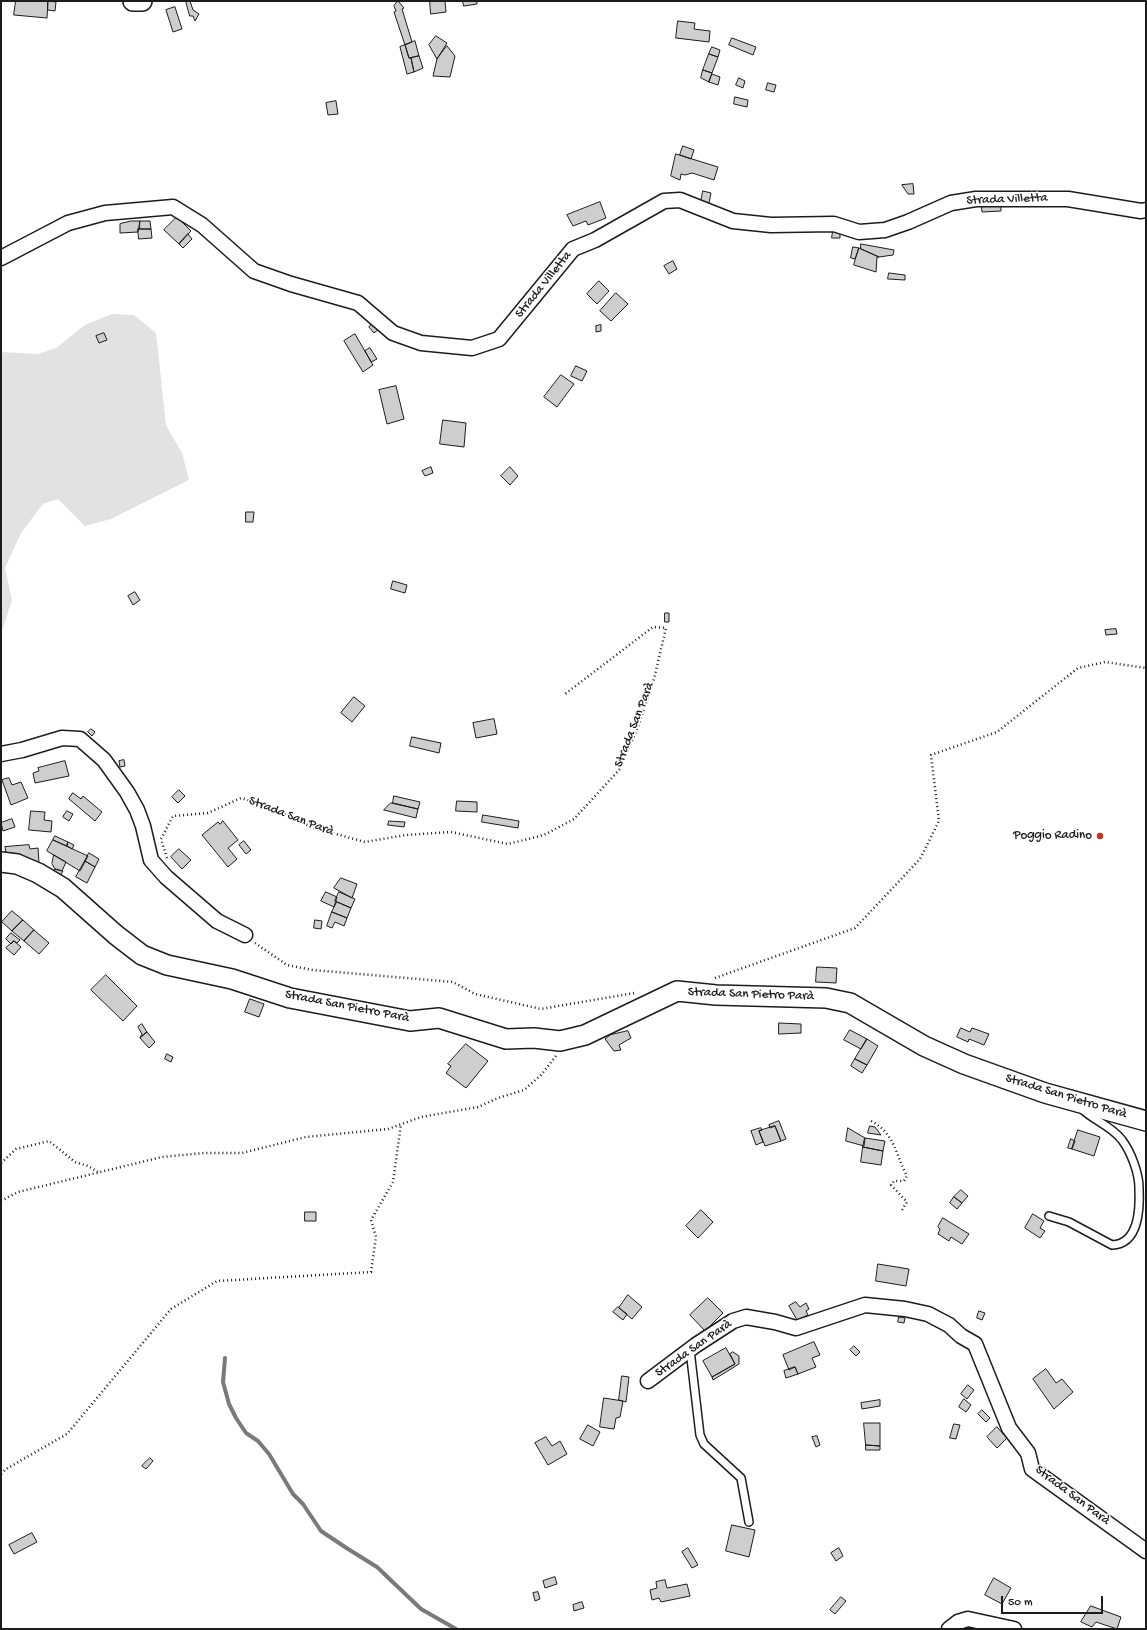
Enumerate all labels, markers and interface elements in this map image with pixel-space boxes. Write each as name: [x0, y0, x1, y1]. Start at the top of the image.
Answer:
street label: Strada Villetta: [966, 191, 1048, 209]
street label: Strada Villetta: [512, 248, 576, 322]
street label: Strada San Parà: [612, 680, 658, 770]
street label: Strada San Parà: [246, 794, 336, 840]
place label: Poggio Radino: [1013, 828, 1092, 844]
marker: Poggio Radino: [1095, 831, 1105, 841]
street label: Strada San Pietro Parà: [688, 985, 814, 1005]
street label: Strada San Pietro Parà: [284, 987, 410, 1027]
street label: Strada San Pietro Parà: [1003, 1071, 1129, 1123]
street label: Strada San Parà: [653, 1317, 735, 1381]
street label: Strada San Parà: [1031, 1463, 1113, 1529]
scale bar: [1003, 1588, 1105, 1614]
text: 50 m: [1008, 1596, 1033, 1610]

